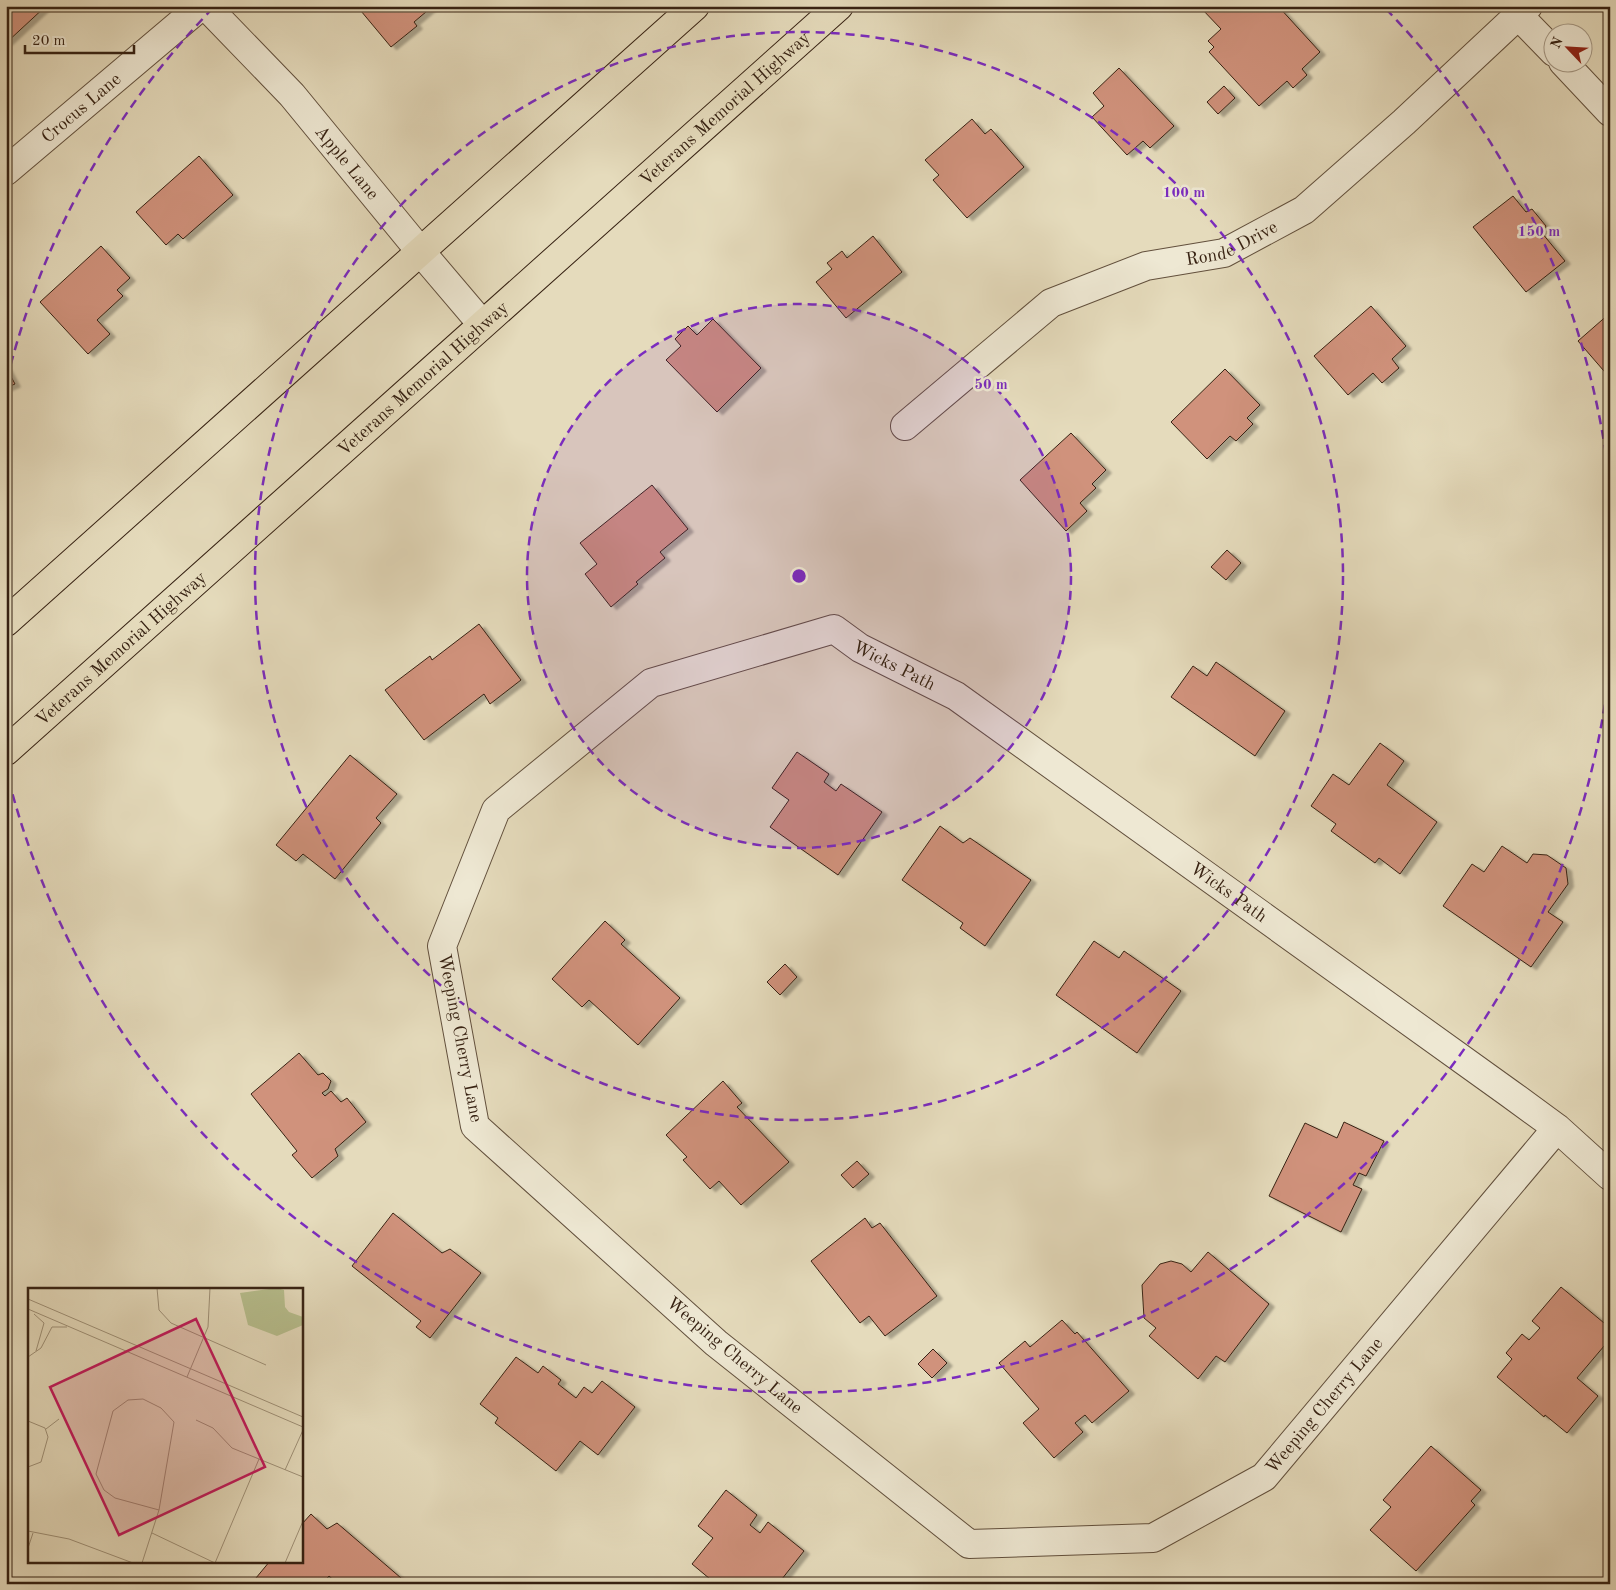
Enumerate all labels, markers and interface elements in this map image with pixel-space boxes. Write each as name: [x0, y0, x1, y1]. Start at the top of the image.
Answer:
scale bar: [25, 22, 134, 54]
north arrow: [1544, 22, 1594, 72]
street label: Veterans Memorial Highway: [637, 28, 814, 190]
text: 20 m: [32, 34, 66, 49]
text: N: [1549, 35, 1566, 51]
street label: Crocus Lane: [38, 70, 125, 147]
street label: Apple Lane: [311, 123, 382, 203]
text: 100 m: [1163, 186, 1205, 201]
street label: Ronde Drive: [1184, 218, 1281, 269]
text: 150 m: [1518, 225, 1560, 240]
street label: Veterans Memorial Highway: [335, 298, 512, 460]
text: 50 m: [974, 378, 1008, 393]
centre of rings: [790, 567, 808, 585]
street label: Veterans Memorial Highway: [33, 568, 210, 730]
street label: Wicks Path: [850, 638, 938, 694]
street label: Wicks Path: [1187, 859, 1270, 926]
street label: Weeping Cherry Lane: [435, 952, 485, 1124]
inset map: [28, 1288, 302, 1562]
street label: Weeping Cherry Lane: [663, 1294, 806, 1418]
street label: Weeping Cherry Lane: [1263, 1334, 1387, 1477]

